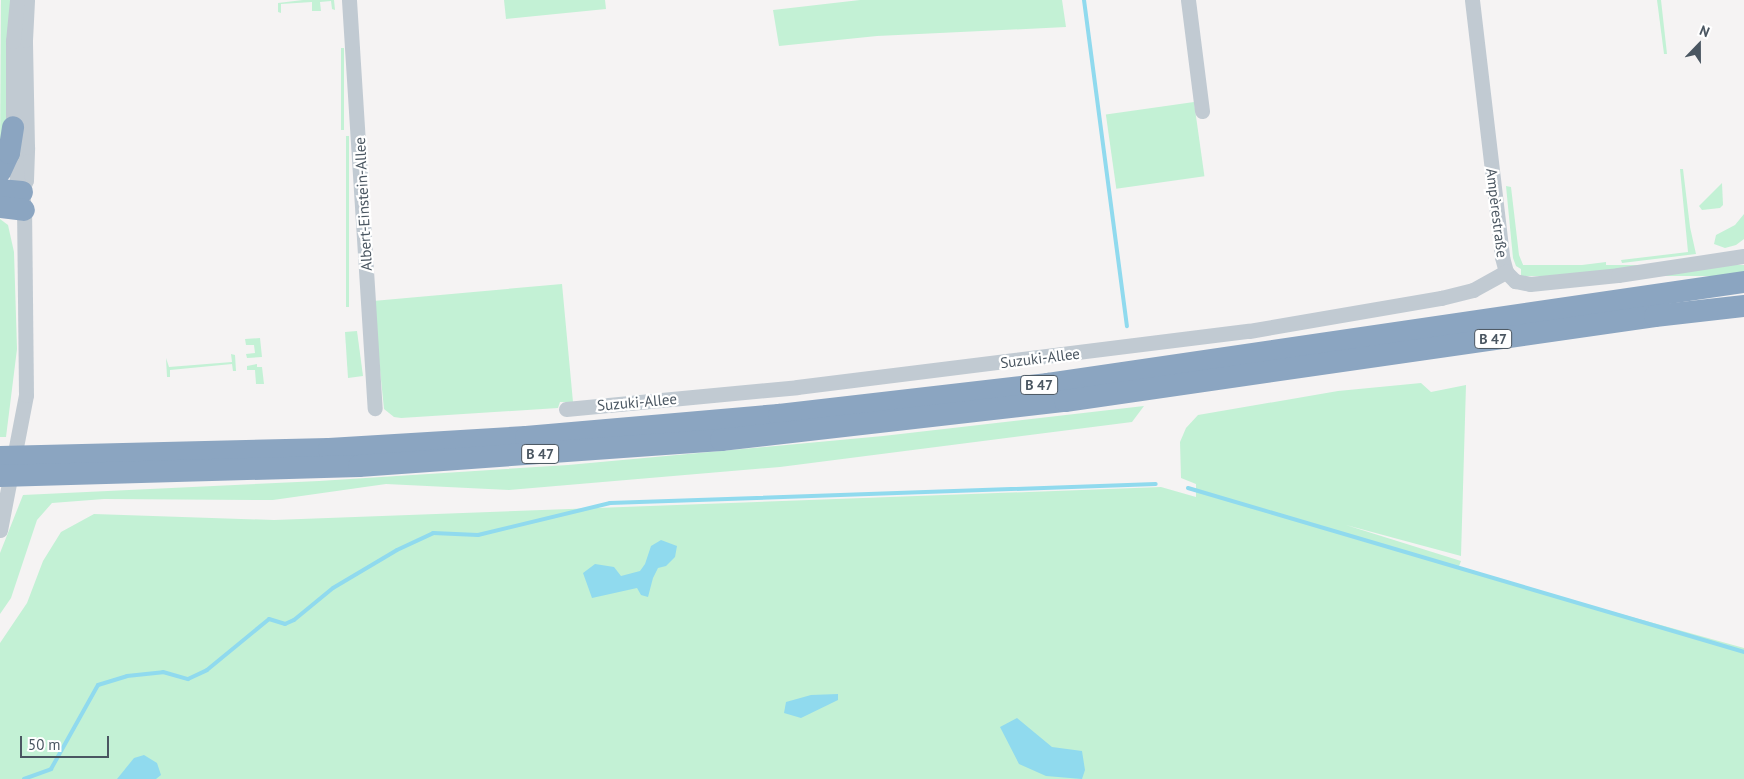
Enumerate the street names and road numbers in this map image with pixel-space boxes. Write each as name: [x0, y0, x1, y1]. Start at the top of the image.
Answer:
street label: Albert-Einstein-Allee: [351, 137, 375, 271]
street label: Ampèrestraße: [1483, 167, 1511, 259]
road number: B 47: [1473, 328, 1513, 350]
street label: Suzuki-Allee: [999, 344, 1081, 372]
road number: B 47: [1019, 374, 1059, 396]
street label: Suzuki-Allee: [596, 390, 678, 414]
road number: B 47: [520, 442, 560, 466]

